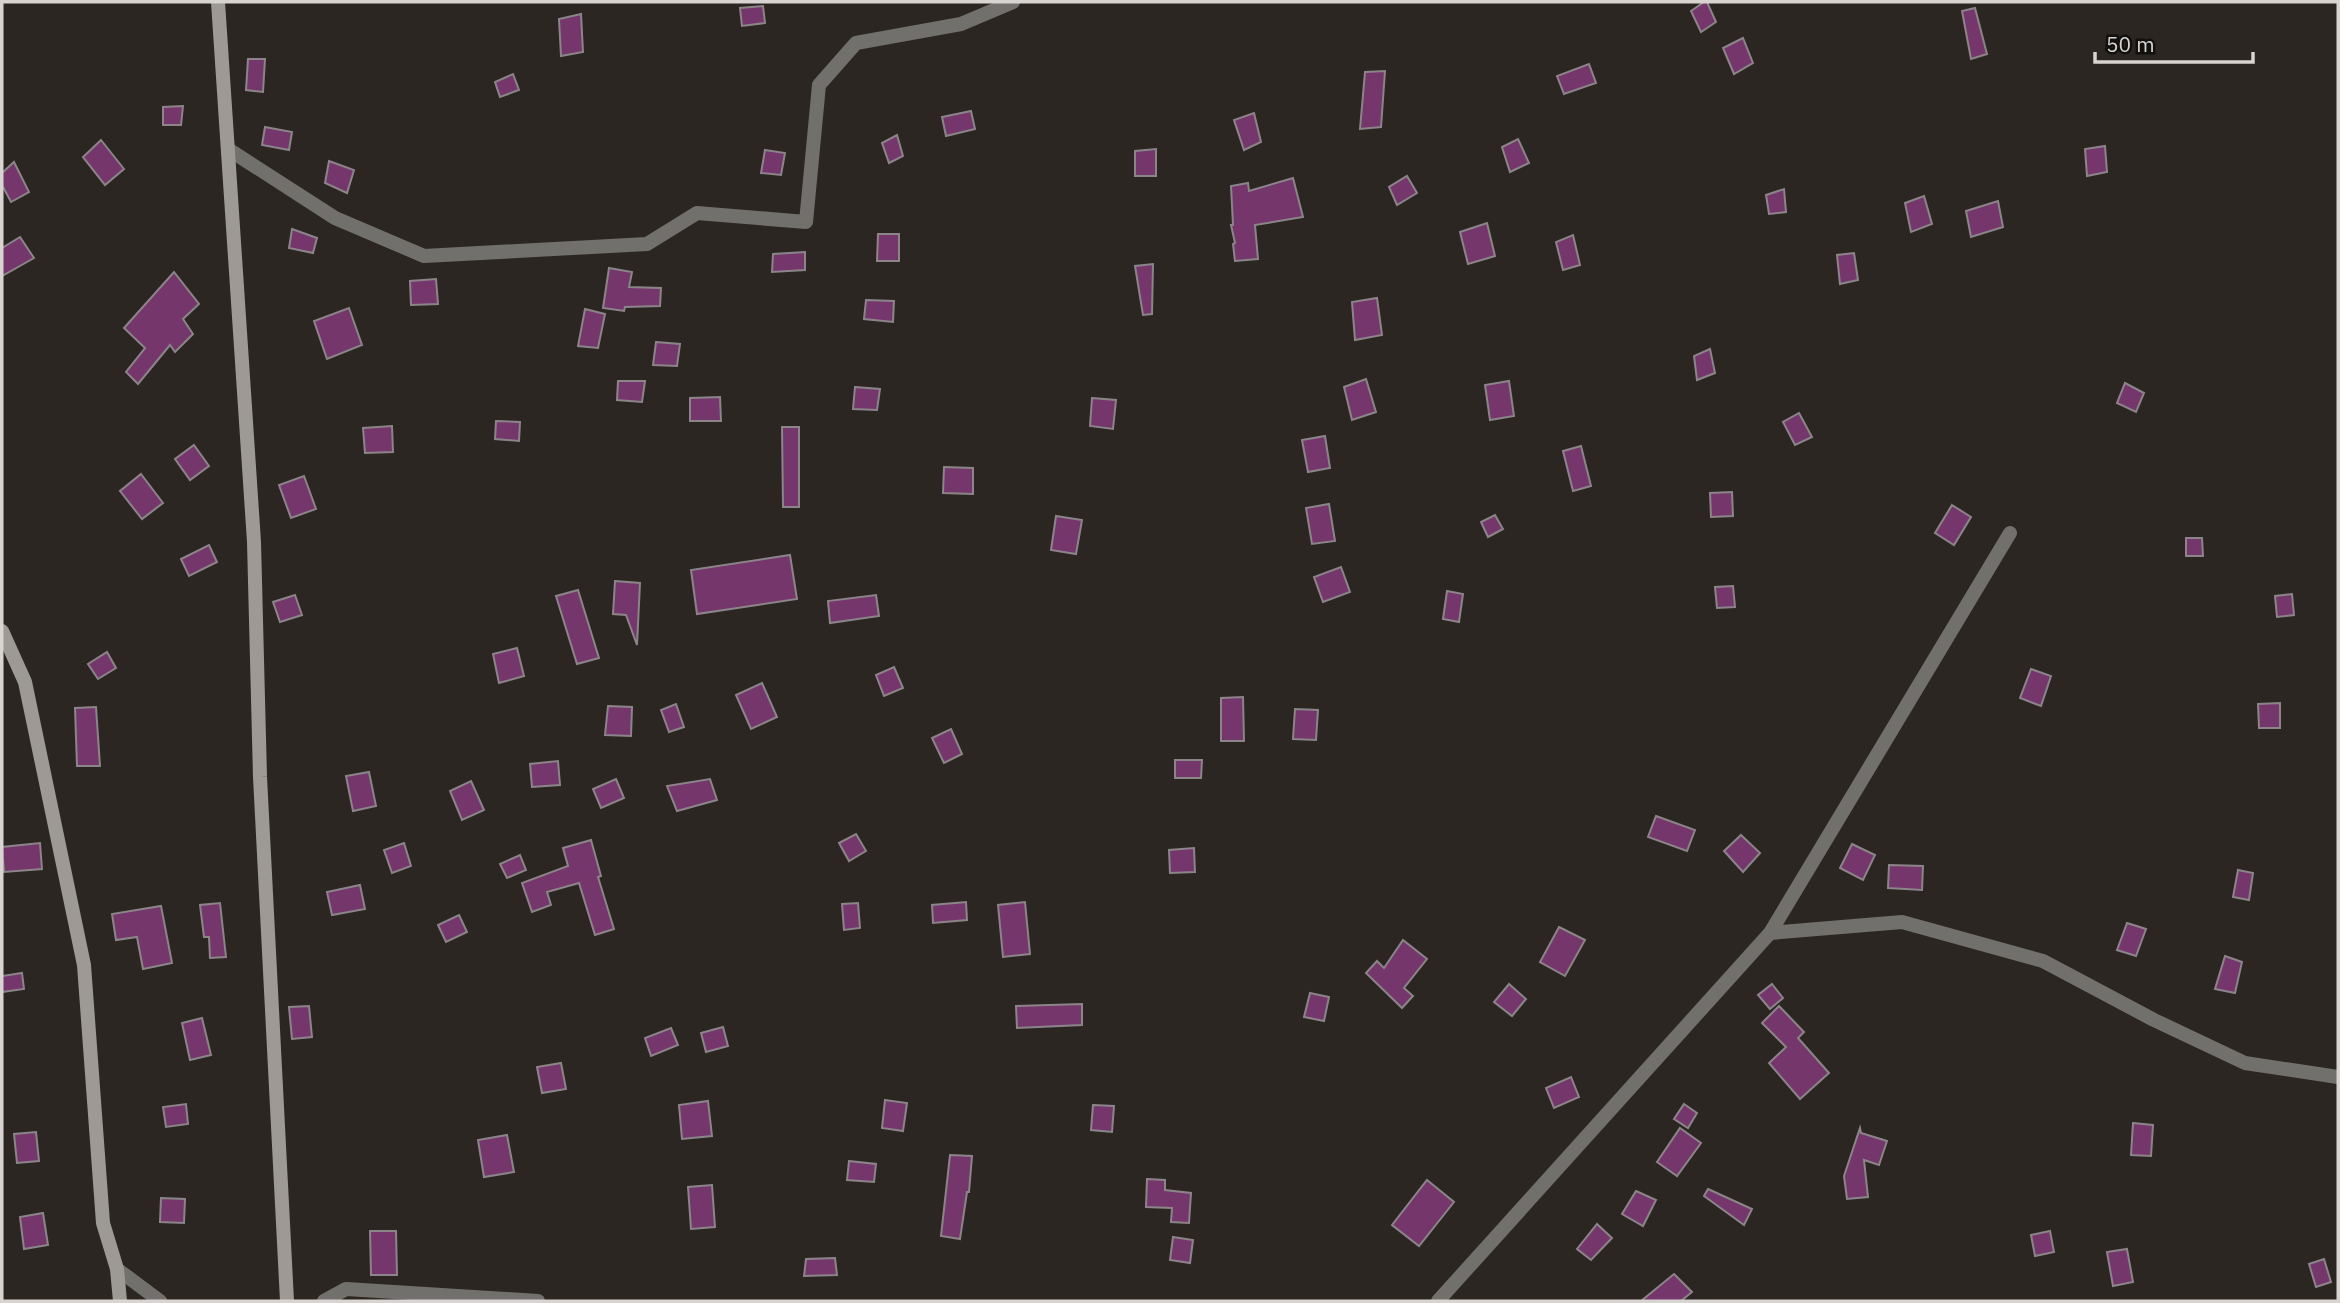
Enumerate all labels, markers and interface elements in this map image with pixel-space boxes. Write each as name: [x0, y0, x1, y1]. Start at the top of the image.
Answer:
scale bar: [2095, 21, 2252, 65]
text: 50 m: [2106, 30, 2155, 58]

